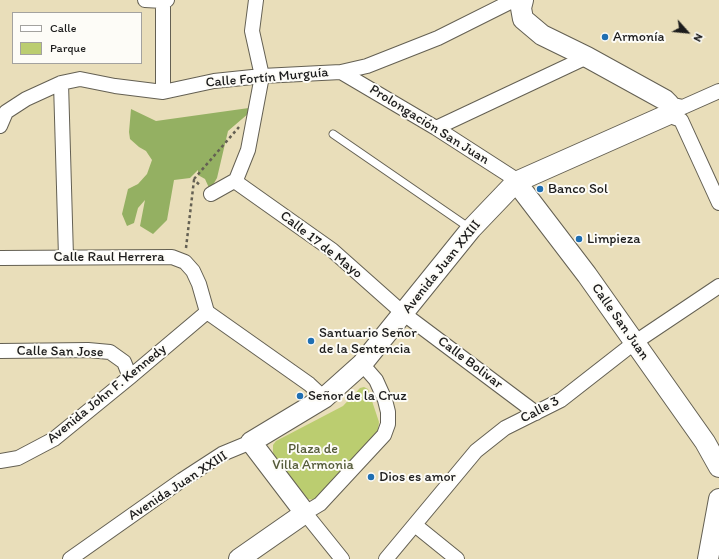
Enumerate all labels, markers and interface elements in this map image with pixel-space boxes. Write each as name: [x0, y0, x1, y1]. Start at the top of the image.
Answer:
legend: [12, 12, 142, 64]
north arrow: [667, 12, 707, 52]
text: Calle: [50, 21, 76, 35]
place label: Armonía: [613, 29, 664, 45]
text: N: [691, 31, 706, 44]
marker: Armonía: [600, 32, 610, 42]
text: Parque: [50, 41, 86, 55]
street label: Calle Fortín Murguía: [205, 64, 329, 92]
street label: Prolongación San Juan: [366, 81, 492, 169]
place label: Banco Sol: [548, 181, 608, 197]
marker: Banco Sol: [535, 184, 545, 194]
street label: Calle 17 de Mayo: [276, 208, 366, 282]
street label: Avenida Juan XXIII: [399, 217, 485, 317]
place label: Limpieza: [587, 231, 640, 247]
marker: Limpieza: [574, 234, 584, 244]
street label: Calle Raul Herrera: [53, 249, 165, 265]
street label: Calle San Juan: [587, 281, 653, 363]
place label: Santuario Señor de la Sentencia: [319, 325, 417, 358]
street label: Calle Bolivar: [434, 333, 506, 393]
marker: Santuario Señor de la Sentencia: [306, 336, 316, 346]
street label: Avenida John F. Kennedy: [44, 341, 170, 447]
street label: Calle San Jose: [16, 343, 104, 361]
place label: Señor de la Cruz: [308, 388, 407, 404]
marker: Señor de la Cruz: [295, 391, 305, 401]
street label: Calle 3: [518, 393, 562, 427]
park label: Plaza de Villa Armonia: [272, 441, 354, 474]
street label: Avenida Juan XXIII: [125, 448, 231, 524]
place label: Dios es amor: [379, 469, 456, 485]
marker: Dios es amor: [366, 472, 376, 482]

